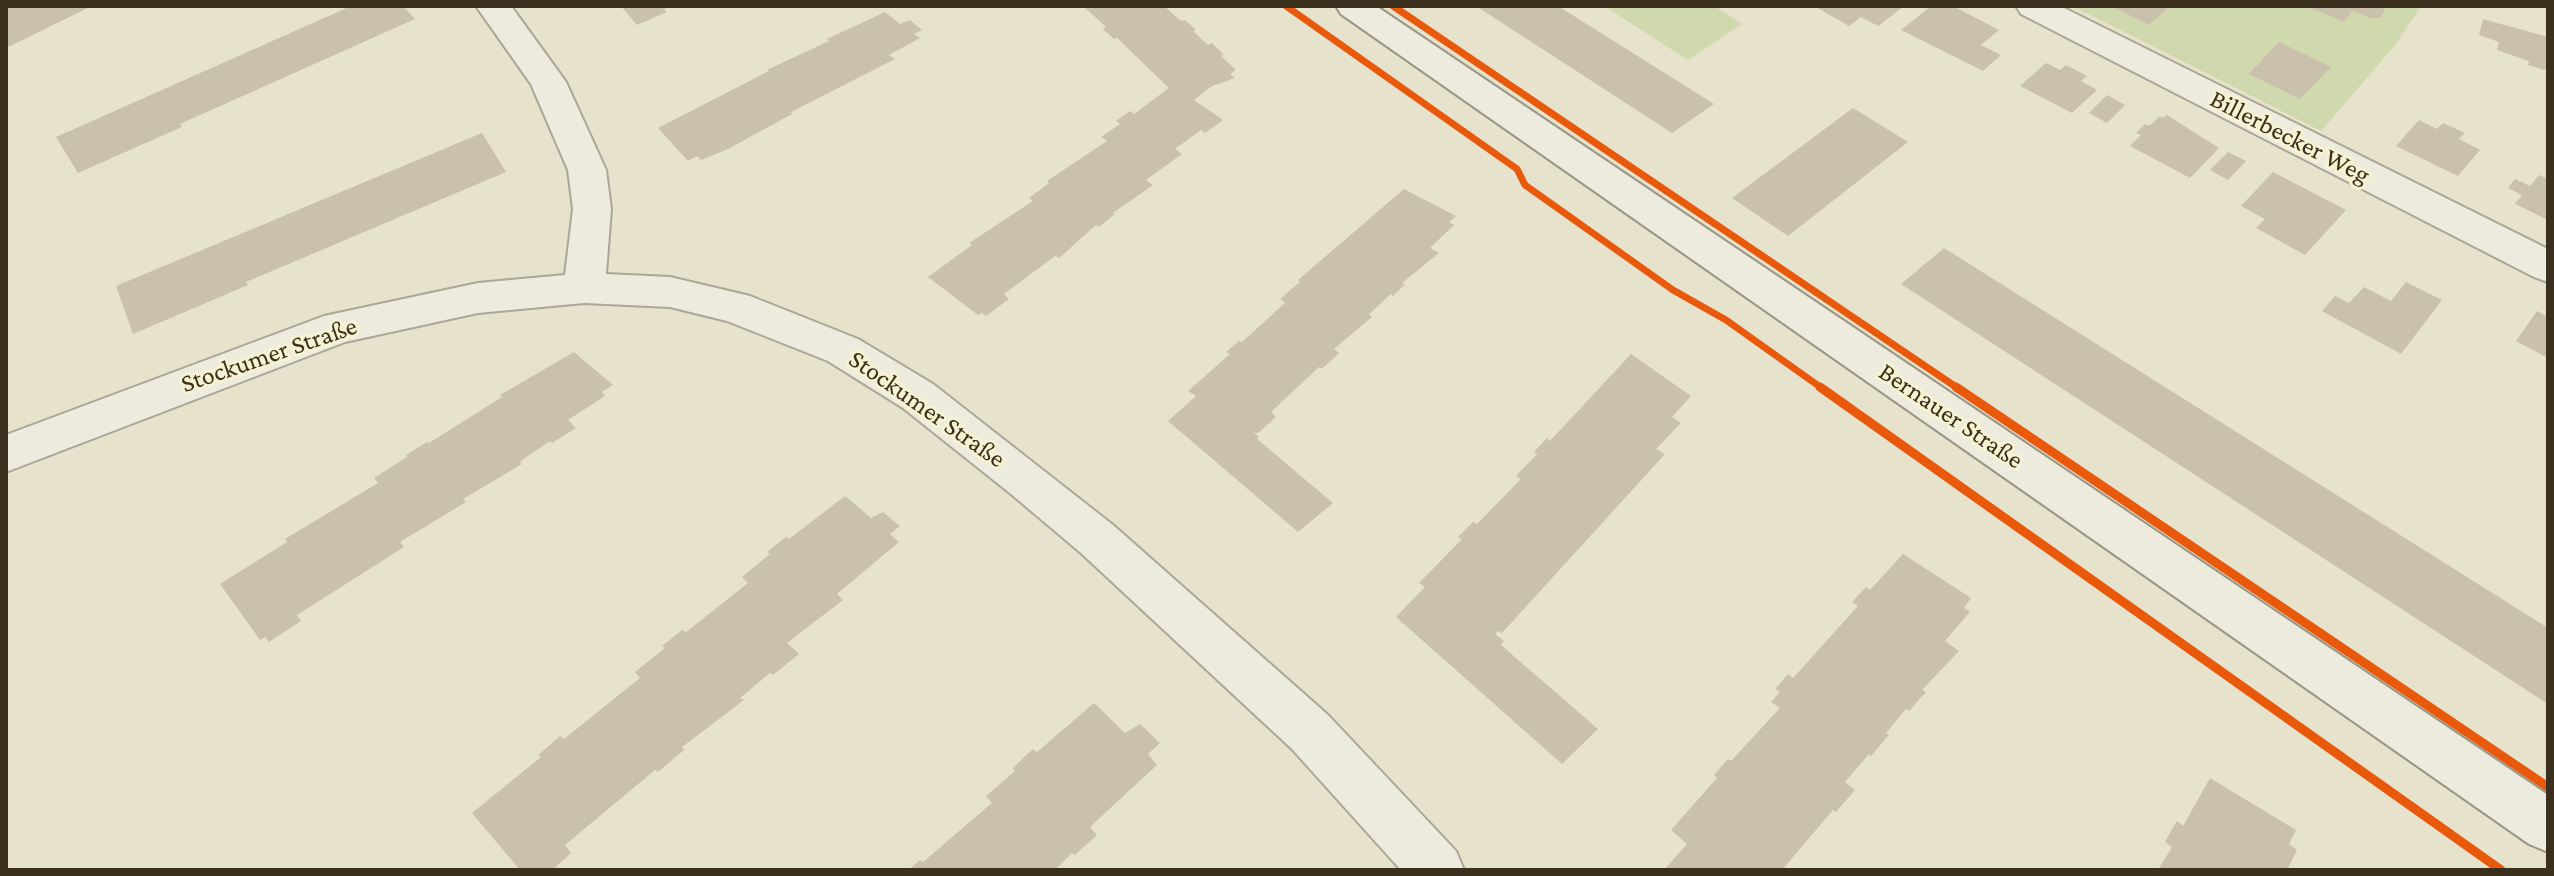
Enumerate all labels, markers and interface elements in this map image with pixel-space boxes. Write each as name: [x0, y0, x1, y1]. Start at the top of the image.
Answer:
street label: Billerbecker Weg: [2205, 83, 2375, 191]
street label: Stockumer Straße: [177, 310, 361, 400]
street label: Stockumer Straße: [843, 343, 1011, 475]
street label: Bernauer Straße: [1873, 356, 2029, 476]

